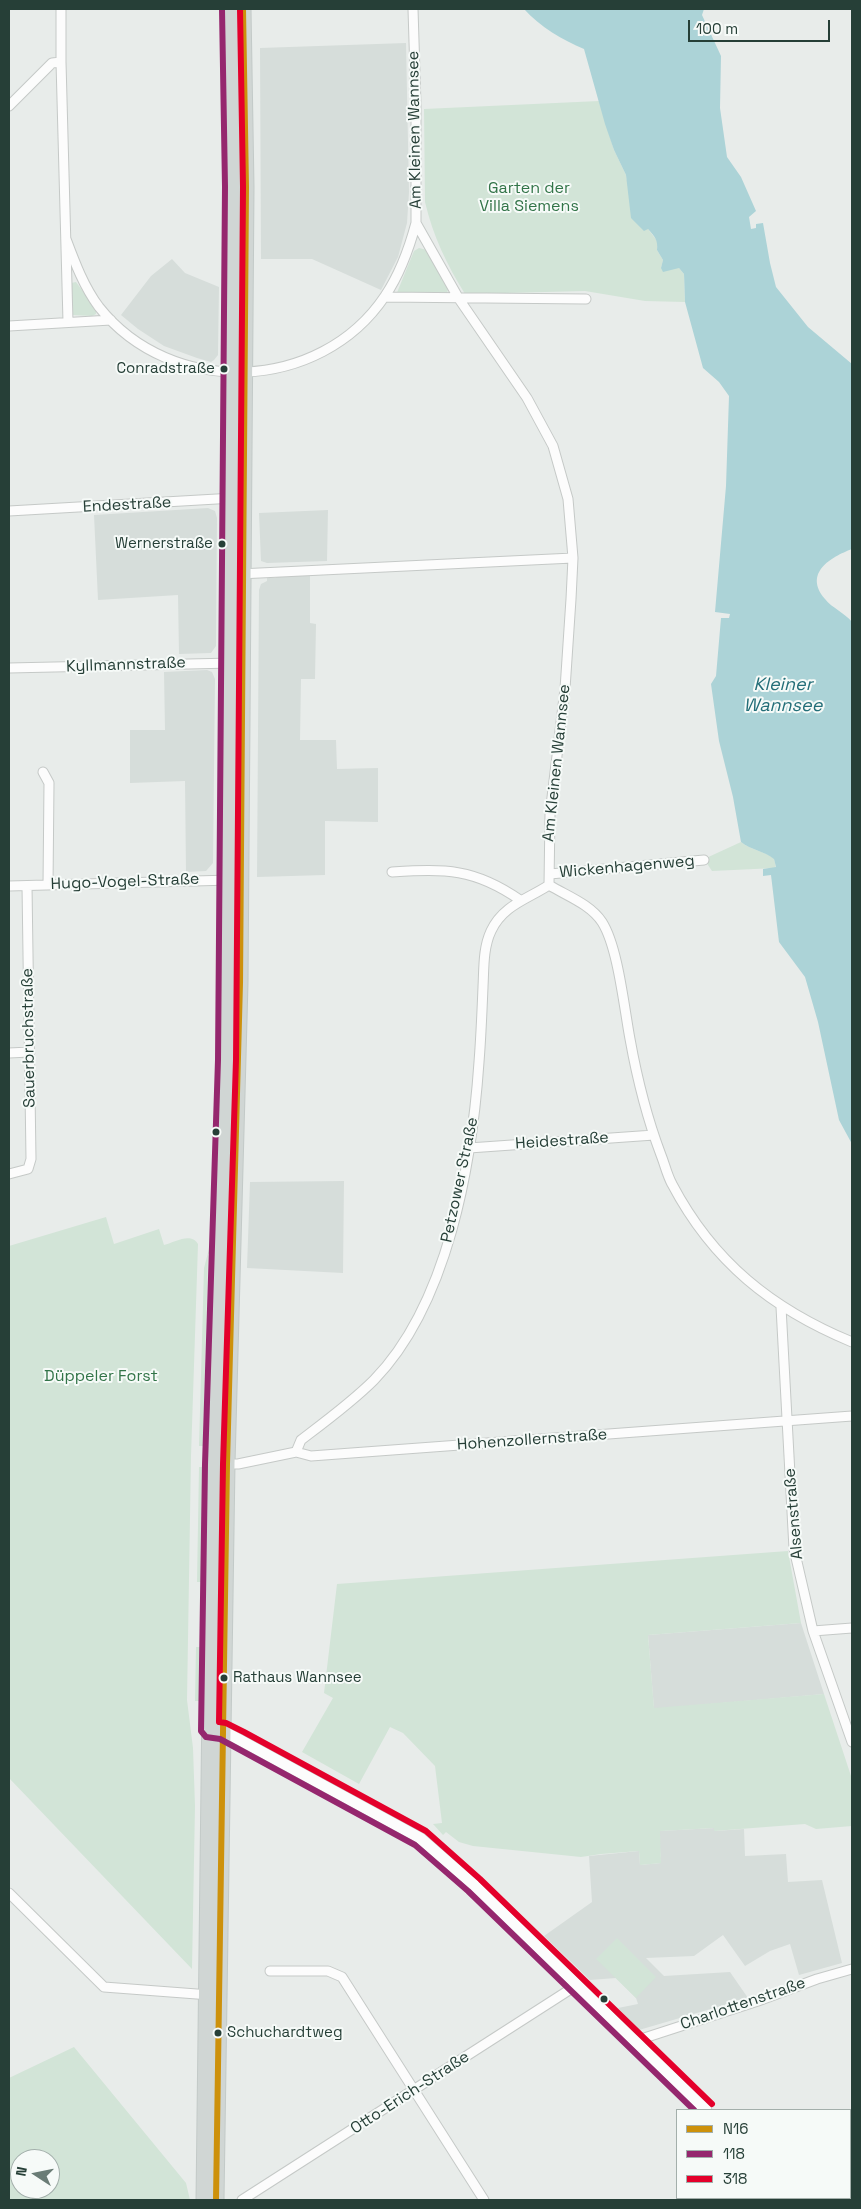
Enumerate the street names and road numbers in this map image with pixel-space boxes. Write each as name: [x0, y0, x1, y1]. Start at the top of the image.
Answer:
street label: Am Kleinen Wannsee: [404, 51, 426, 209]
street label: Endestraße: [82, 493, 172, 517]
street label: Kyllmannstraße: [66, 653, 186, 677]
street label: Am Kleinen Wannsee: [539, 683, 575, 843]
street label: Wickenhagenweg: [559, 852, 695, 882]
street label: Hugo-Vogel-Straße: [50, 870, 200, 894]
street label: Sauerbruchstraße: [18, 968, 40, 1108]
street label: Petzower Straße: [437, 1116, 483, 1244]
street label: Heidestraße: [515, 1128, 609, 1154]
street label: Hohenzollernstraße: [456, 1425, 608, 1455]
street label: Alsenstraße: [780, 1467, 808, 1561]
street label: Charlottenstraße: [678, 1974, 808, 2034]
street label: Otto-Erich-Straße: [347, 2047, 473, 2139]

